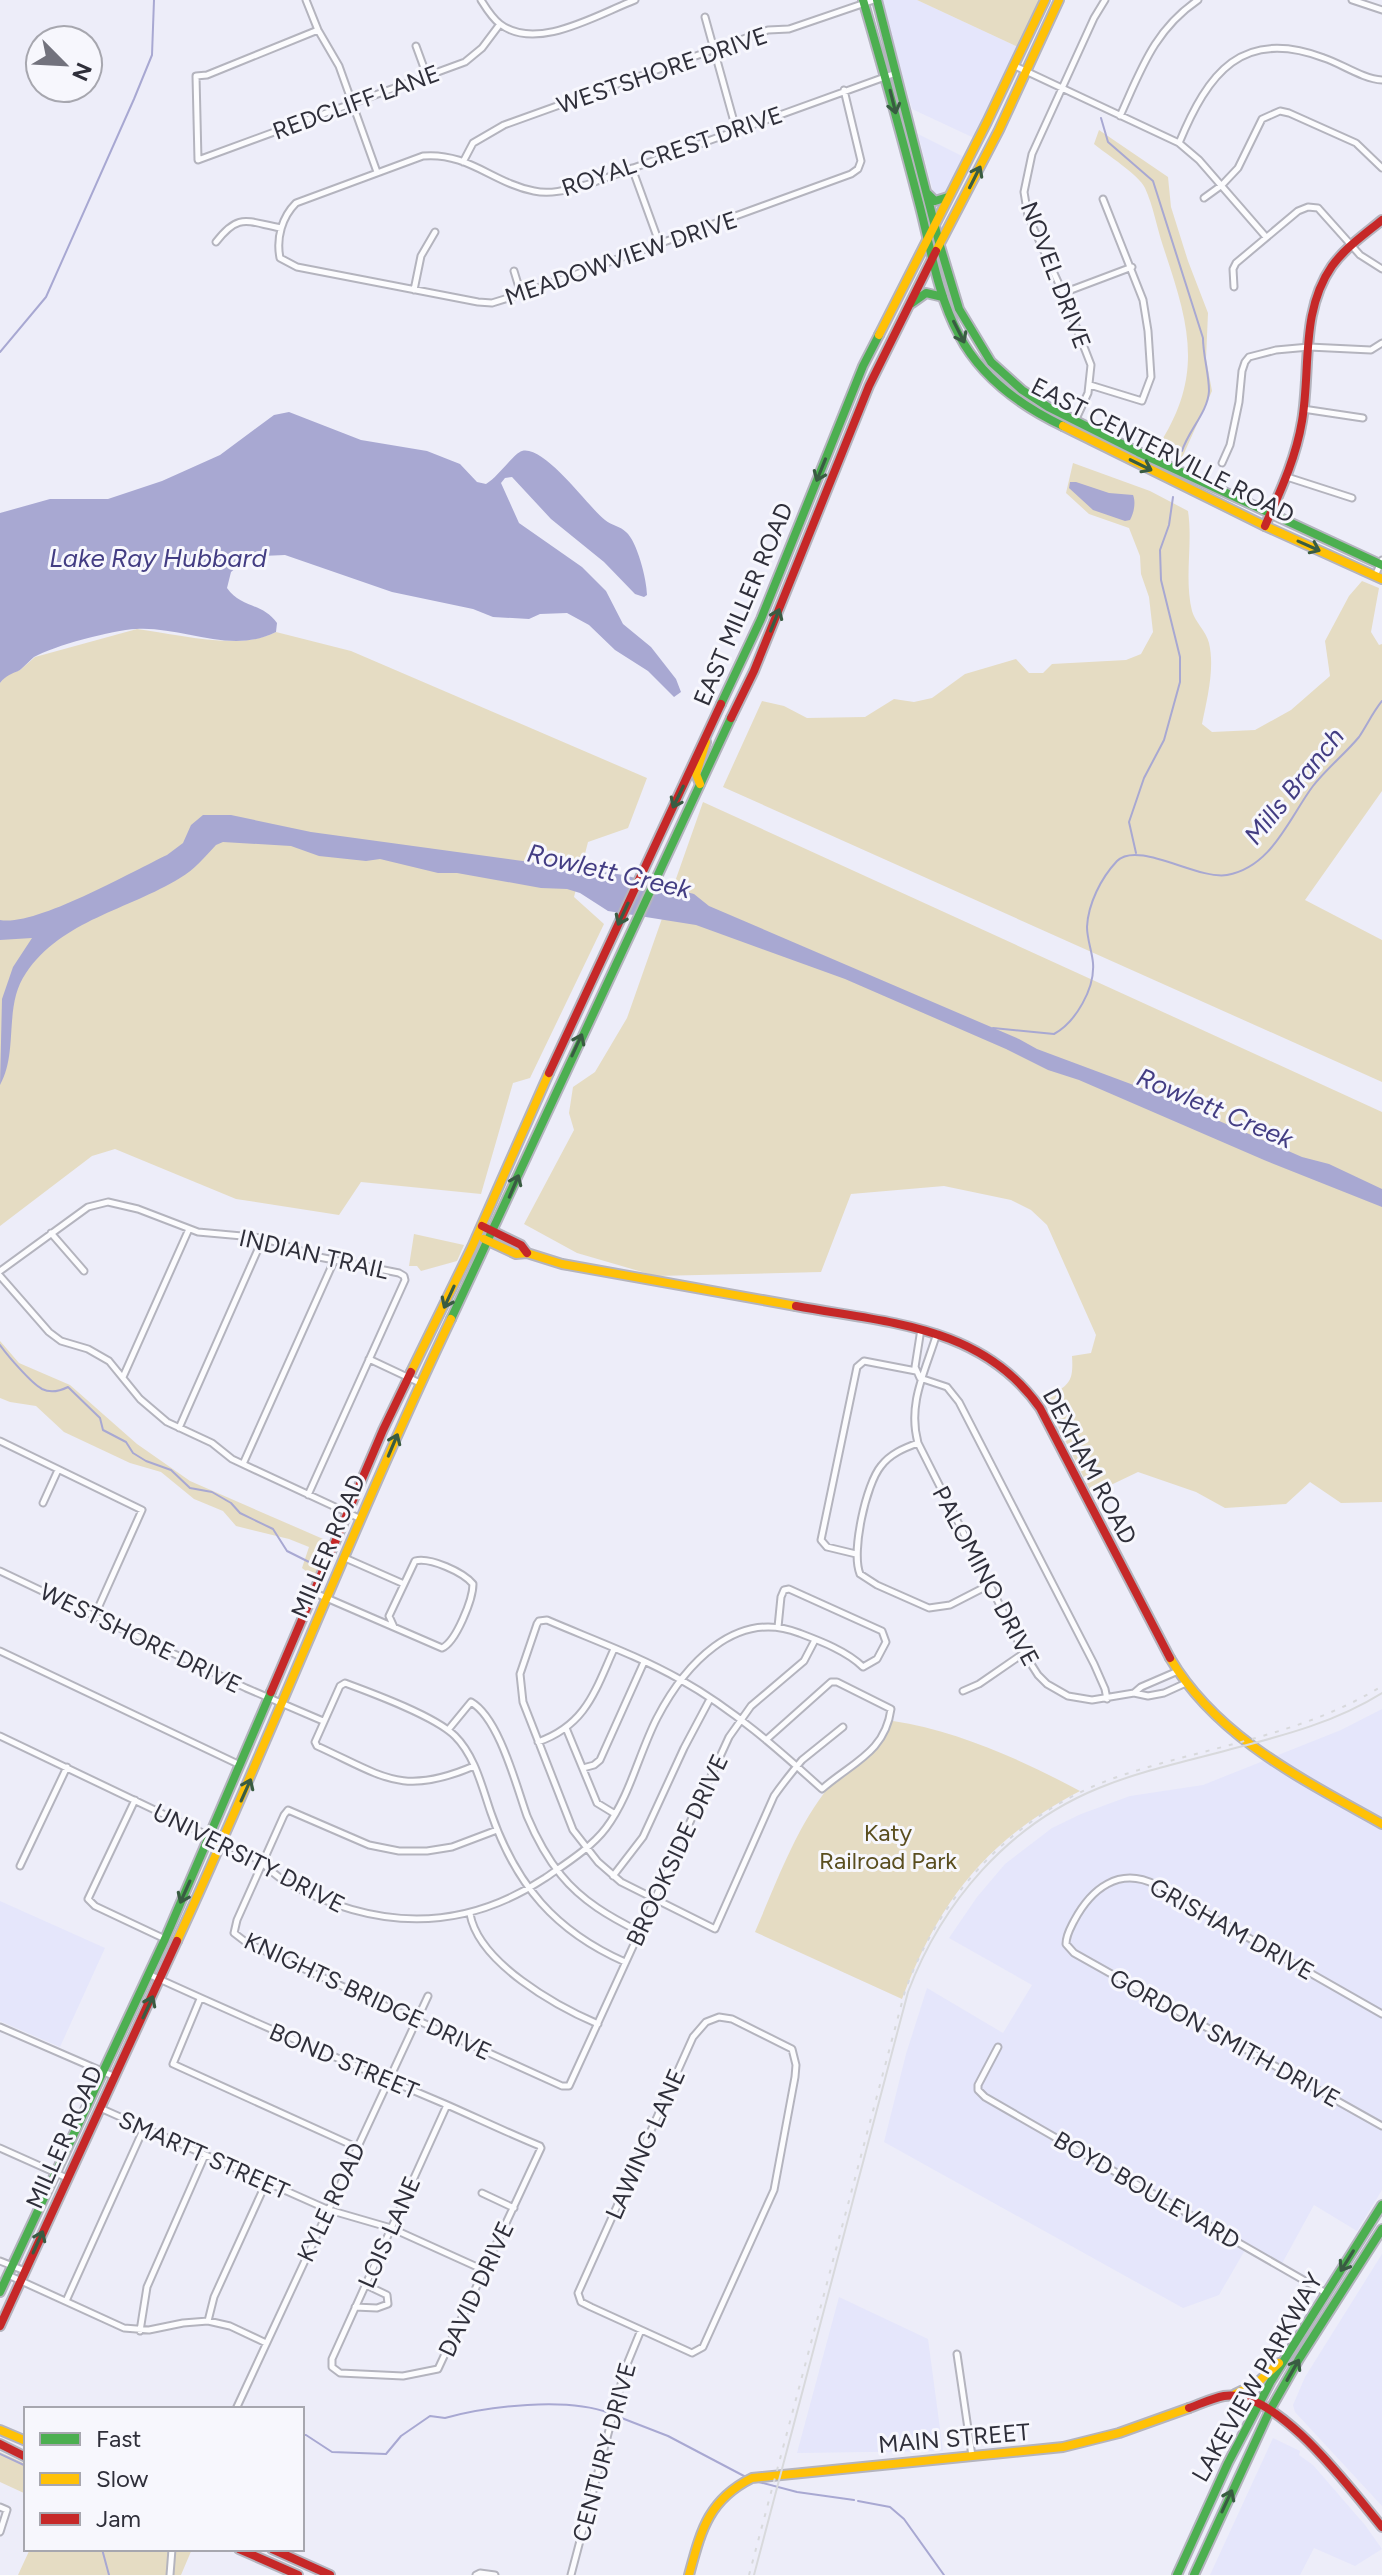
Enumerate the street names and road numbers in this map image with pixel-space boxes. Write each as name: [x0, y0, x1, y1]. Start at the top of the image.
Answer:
street label: WESTSHORE DRIVE: [553, 20, 771, 120]
street label: REDCLIFF LANE: [269, 58, 443, 146]
street label: ROYAL CREST DRIVE: [558, 100, 786, 202]
street label: NOVEL DRIVE: [1015, 197, 1097, 353]
street label: MEADOWVIEW DRIVE: [501, 205, 741, 311]
street label: EAST CENTERVILLE ROAD: [1027, 371, 1299, 529]
street label: EAST MILLER ROAD: [687, 498, 799, 710]
street label: INDIAN TRAIL: [236, 1223, 392, 1285]
street label: DEXHAM ROAD: [1037, 1383, 1143, 1549]
street label: MILLER ROAD: [285, 1470, 371, 1622]
street label: PALOMINO DRIVE: [926, 1481, 1046, 1671]
street label: WESTSHORE DRIVE: [35, 1577, 247, 1699]
street label: BROOKSIDE DRIVE: [620, 1749, 734, 1951]
street label: UNIVERSITY DRIVE: [148, 1797, 350, 1919]
street label: GRISHAM DRIVE: [1145, 1872, 1319, 1986]
street label: KNIGHTS BRIDGE DRIVE: [240, 1926, 496, 2066]
street label: GORDON SMITH DRIVE: [1105, 1962, 1345, 2114]
street label: BOND STREET: [265, 2017, 423, 2105]
street label: MILLER ROAD: [20, 2061, 108, 2213]
street label: LAWING LANE: [599, 2064, 691, 2224]
street label: SMARTT STREET: [114, 2104, 294, 2206]
street label: BOYD BOULEVARD: [1049, 2125, 1245, 2255]
street label: KYLE ROAD: [291, 2138, 371, 2266]
street label: LOIS LANE: [351, 2172, 427, 2292]
street label: DAVID DRIVE: [432, 2217, 520, 2361]
street label: LAKEVIEW PARKWAY: [1185, 2267, 1329, 2487]
street label: CENTURY DRIVE: [566, 2359, 642, 2545]
street label: MAIN STREET: [877, 2417, 1031, 2459]

